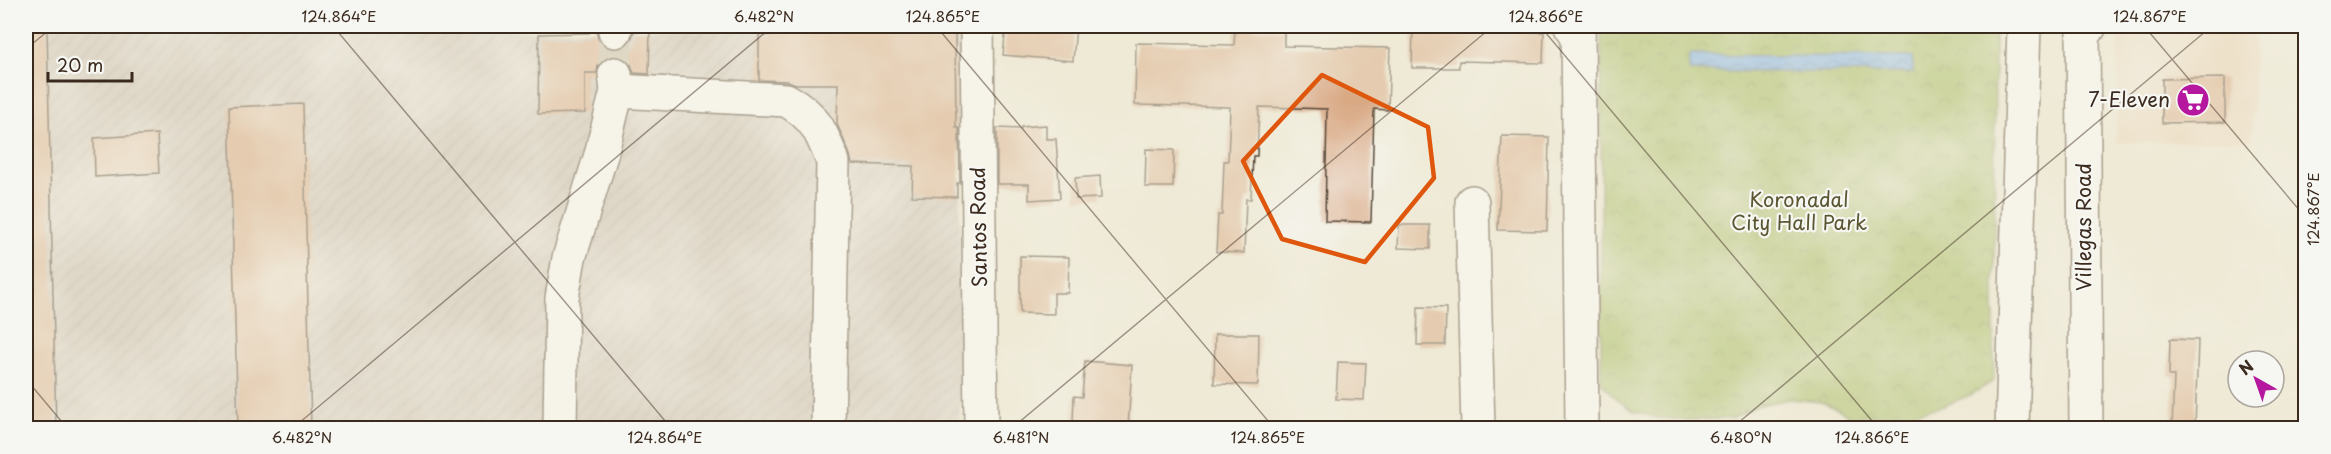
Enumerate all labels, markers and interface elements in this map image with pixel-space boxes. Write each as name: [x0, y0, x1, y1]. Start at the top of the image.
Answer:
text: 124.864°E: [301, 4, 377, 27]
text: 6.482°N: [734, 4, 794, 27]
text: 124.865°E: [906, 4, 980, 27]
text: 124.866°E: [1509, 4, 1583, 27]
text: 124.867°E: [2113, 4, 2187, 27]
scale bar: [48, 45, 132, 83]
text: 20 m: [57, 51, 103, 78]
supermarket icon: 7-Eleven: [2175, 82, 2211, 118]
place label: 7-Eleven: [2088, 84, 2170, 114]
street label: Villegas Road: [2068, 163, 2098, 291]
street label: Santos Road: [962, 166, 994, 288]
text: 124.867°E: [2301, 172, 2324, 246]
park label: Koronadal City Hall Park: [1731, 184, 1867, 237]
north arrow: [2226, 349, 2286, 409]
text: N: [2233, 353, 2258, 380]
text: 6.482°N: [272, 425, 332, 448]
text: 124.864°E: [627, 425, 703, 448]
text: 6.481°N: [992, 425, 1050, 448]
text: 124.865°E: [1231, 425, 1305, 448]
text: 6.480°N: [1710, 425, 1772, 448]
text: 124.866°E: [1835, 425, 1909, 448]

